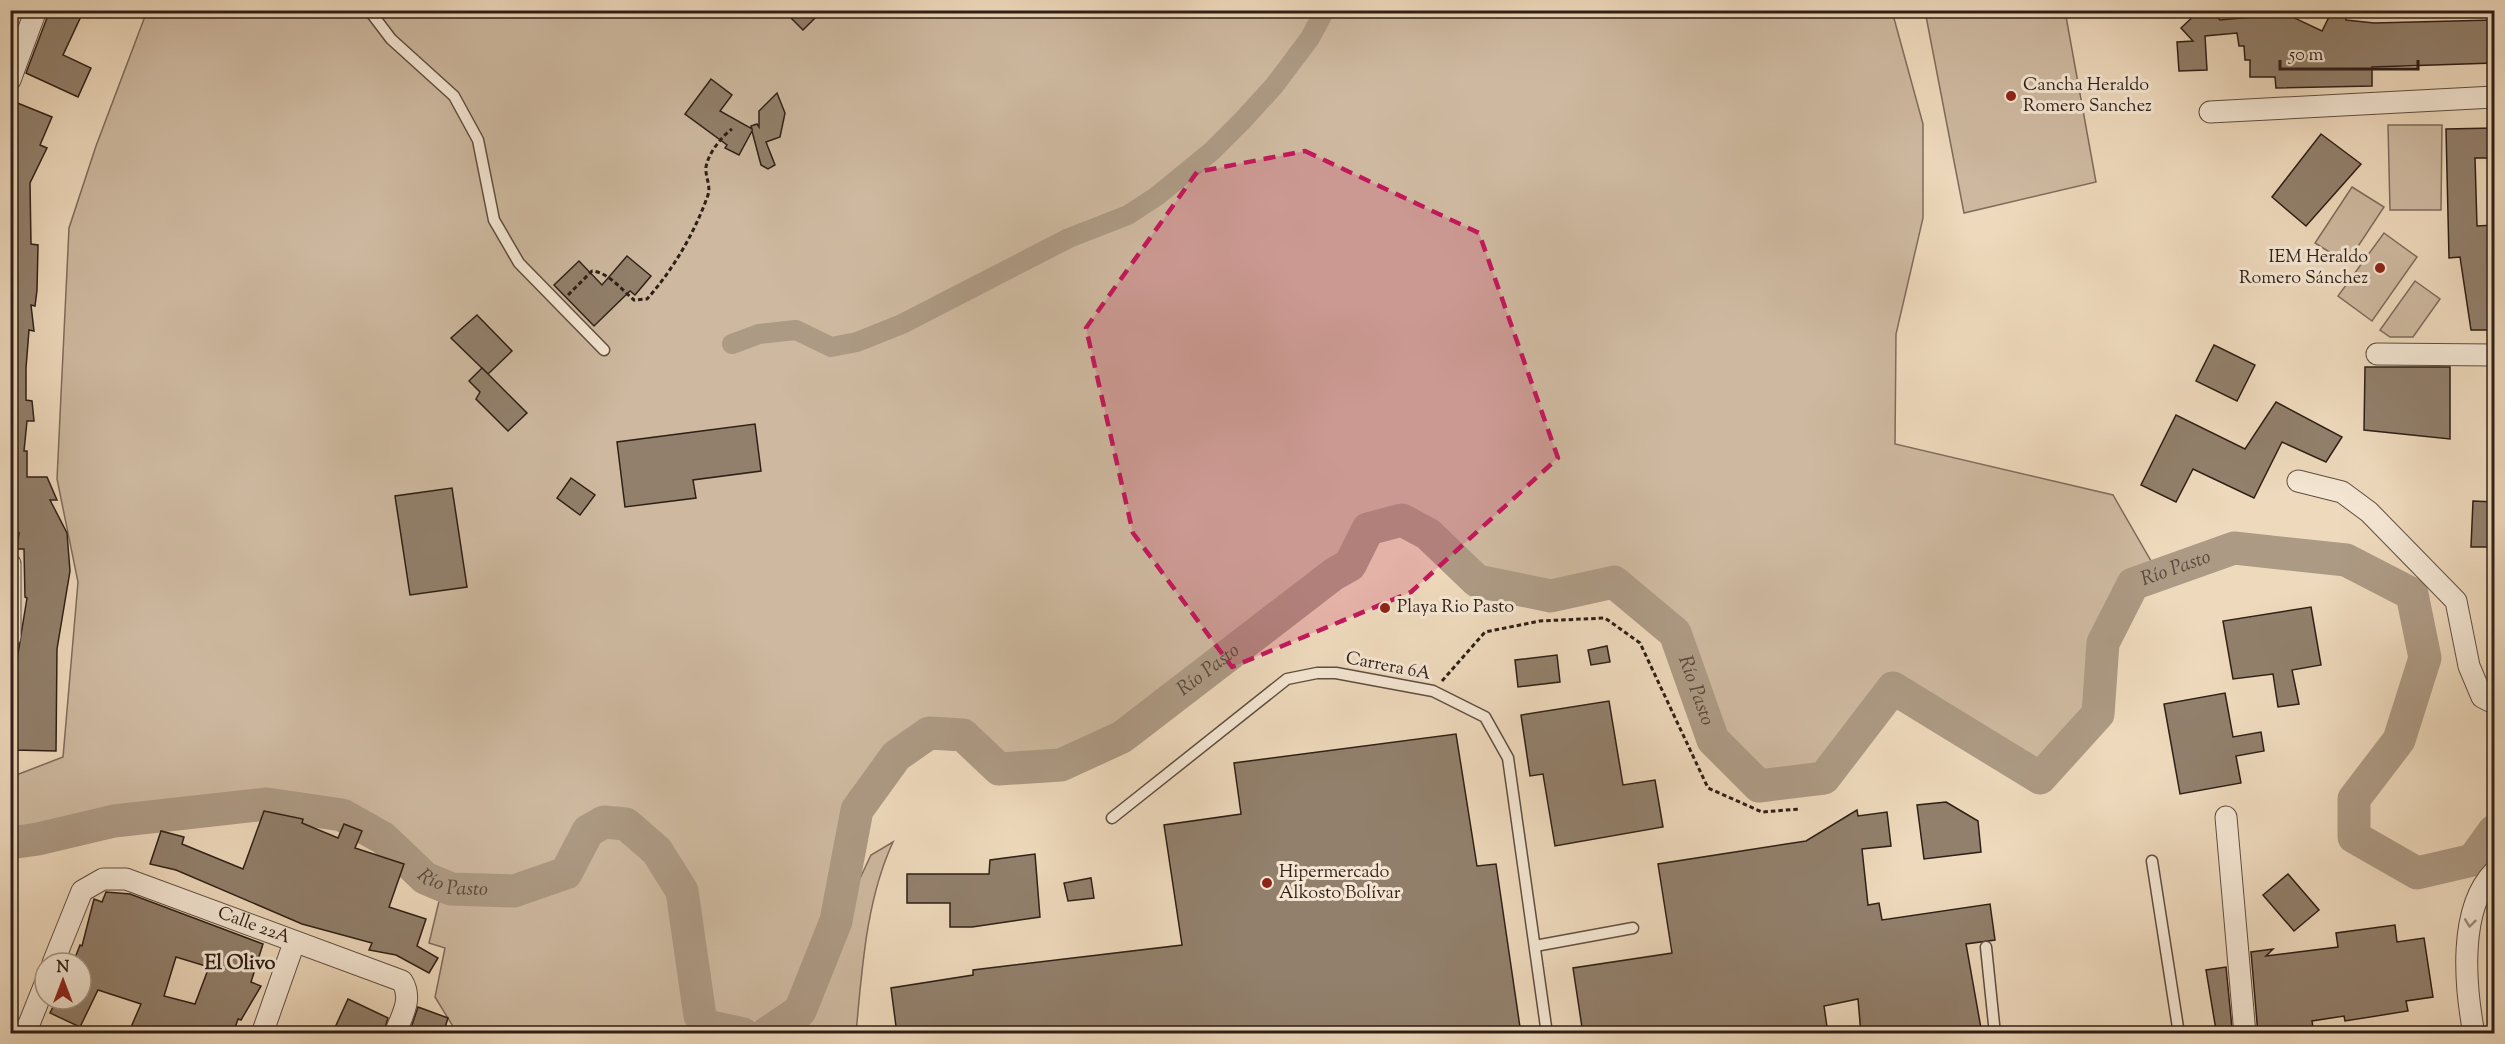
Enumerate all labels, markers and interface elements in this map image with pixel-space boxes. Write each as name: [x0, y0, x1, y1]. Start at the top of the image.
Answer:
scale bar: [2280, 33, 2418, 71]
text: 50 m: [2288, 43, 2324, 69]
place label: Cancha Heraldo Romero Sanchez: [2023, 73, 2152, 120]
marker: Cancha Heraldo Romero Sanchez: [2004, 89, 2018, 103]
place label: IEM Heraldo Romero Sánchez: [2239, 245, 2368, 292]
marker: IEM Heraldo Romero Sánchez: [2373, 261, 2387, 275]
water label: Río Pasto: [2137, 543, 2215, 594]
place label: Playa Rio Pasto: [1397, 595, 1514, 621]
marker: Playa Rio Pasto: [1378, 601, 1392, 615]
water label: Río Pasto: [1171, 637, 1246, 704]
street label: Carrera 6A: [1343, 646, 1433, 688]
water label: Río Pasto: [1670, 652, 1721, 730]
place label: Hipermercado Alkosto Bolívar: [1279, 860, 1401, 907]
water label: Río Pasto: [410, 862, 488, 905]
marker: Hipermercado Alkosto Bolívar: [1260, 876, 1274, 890]
street label: Calle 22A: [214, 901, 294, 952]
one-way arrow: [2464, 919, 2476, 928]
district label: El Olivo: [205, 950, 276, 979]
north arrow: [33, 951, 93, 1011]
text: N: [57, 957, 70, 980]

